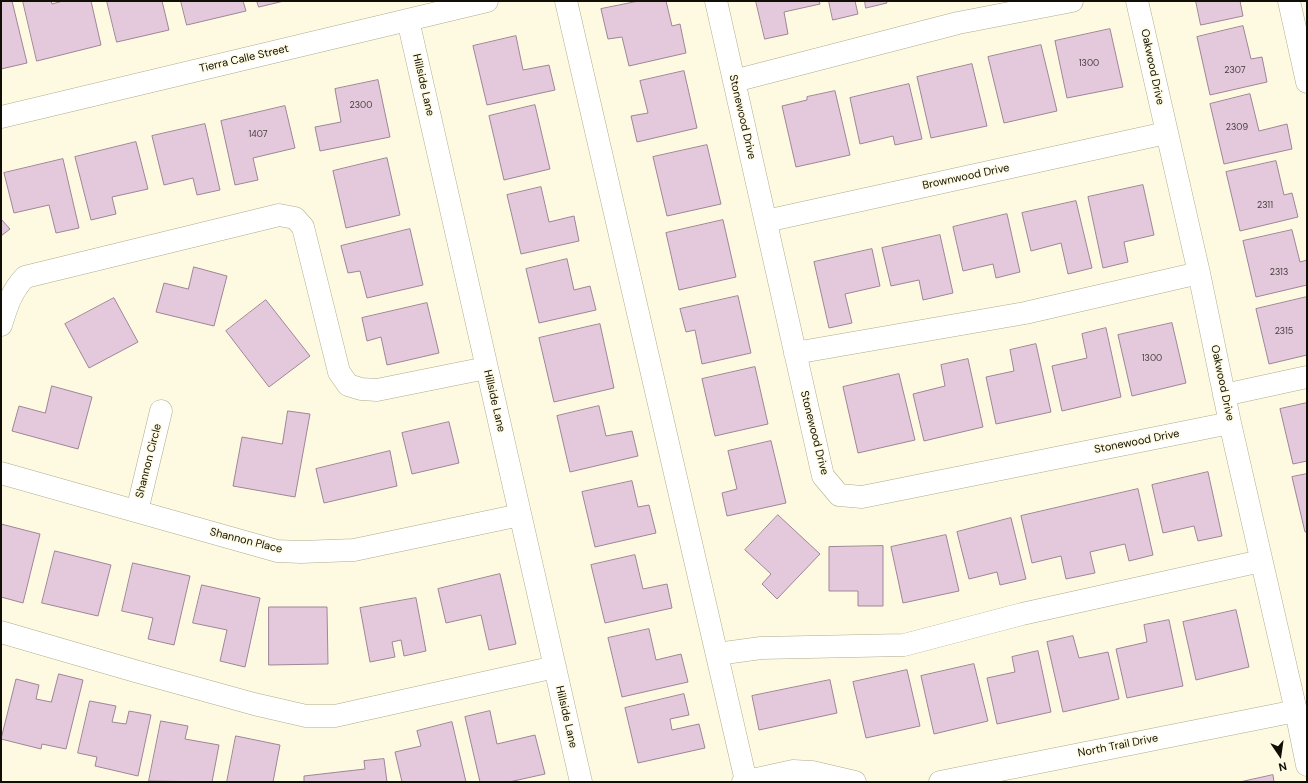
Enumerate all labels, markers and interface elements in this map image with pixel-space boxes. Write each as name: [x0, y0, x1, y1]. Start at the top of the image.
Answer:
street label: Oakwood Drive: [1138, 28, 1166, 106]
street label: Tierra Calle Street: [198, 42, 290, 76]
street label: Hillside Lane: [409, 53, 437, 117]
house number: 1300: [1079, 59, 1099, 69]
house number: 2307: [1224, 66, 1246, 76]
street label: Stonewood Drive: [726, 73, 758, 161]
house number: 2300: [350, 101, 372, 111]
house number: 2309: [1226, 123, 1248, 133]
house number: 1407: [248, 130, 268, 140]
street label: Brownwood Drive: [921, 161, 1011, 193]
house number: 2311: [1257, 201, 1273, 211]
house number: 2313: [1270, 268, 1288, 278]
house number: 2315: [1275, 327, 1293, 337]
street label: Oakwood Drive: [1208, 344, 1236, 422]
house number: 1300: [1142, 354, 1162, 364]
street label: Hillside Lane: [480, 369, 508, 433]
street label: Stonewood Drive: [797, 389, 831, 477]
street label: Shannon Circle: [133, 422, 165, 500]
street label: Stonewood Drive: [1093, 427, 1181, 457]
street label: Shannon Place: [208, 526, 284, 556]
street label: Hillside Lane: [552, 685, 580, 749]
street label: North Trail Drive: [1077, 732, 1159, 760]
north arrow: [1260, 735, 1300, 775]
text: N: [1277, 759, 1288, 774]

